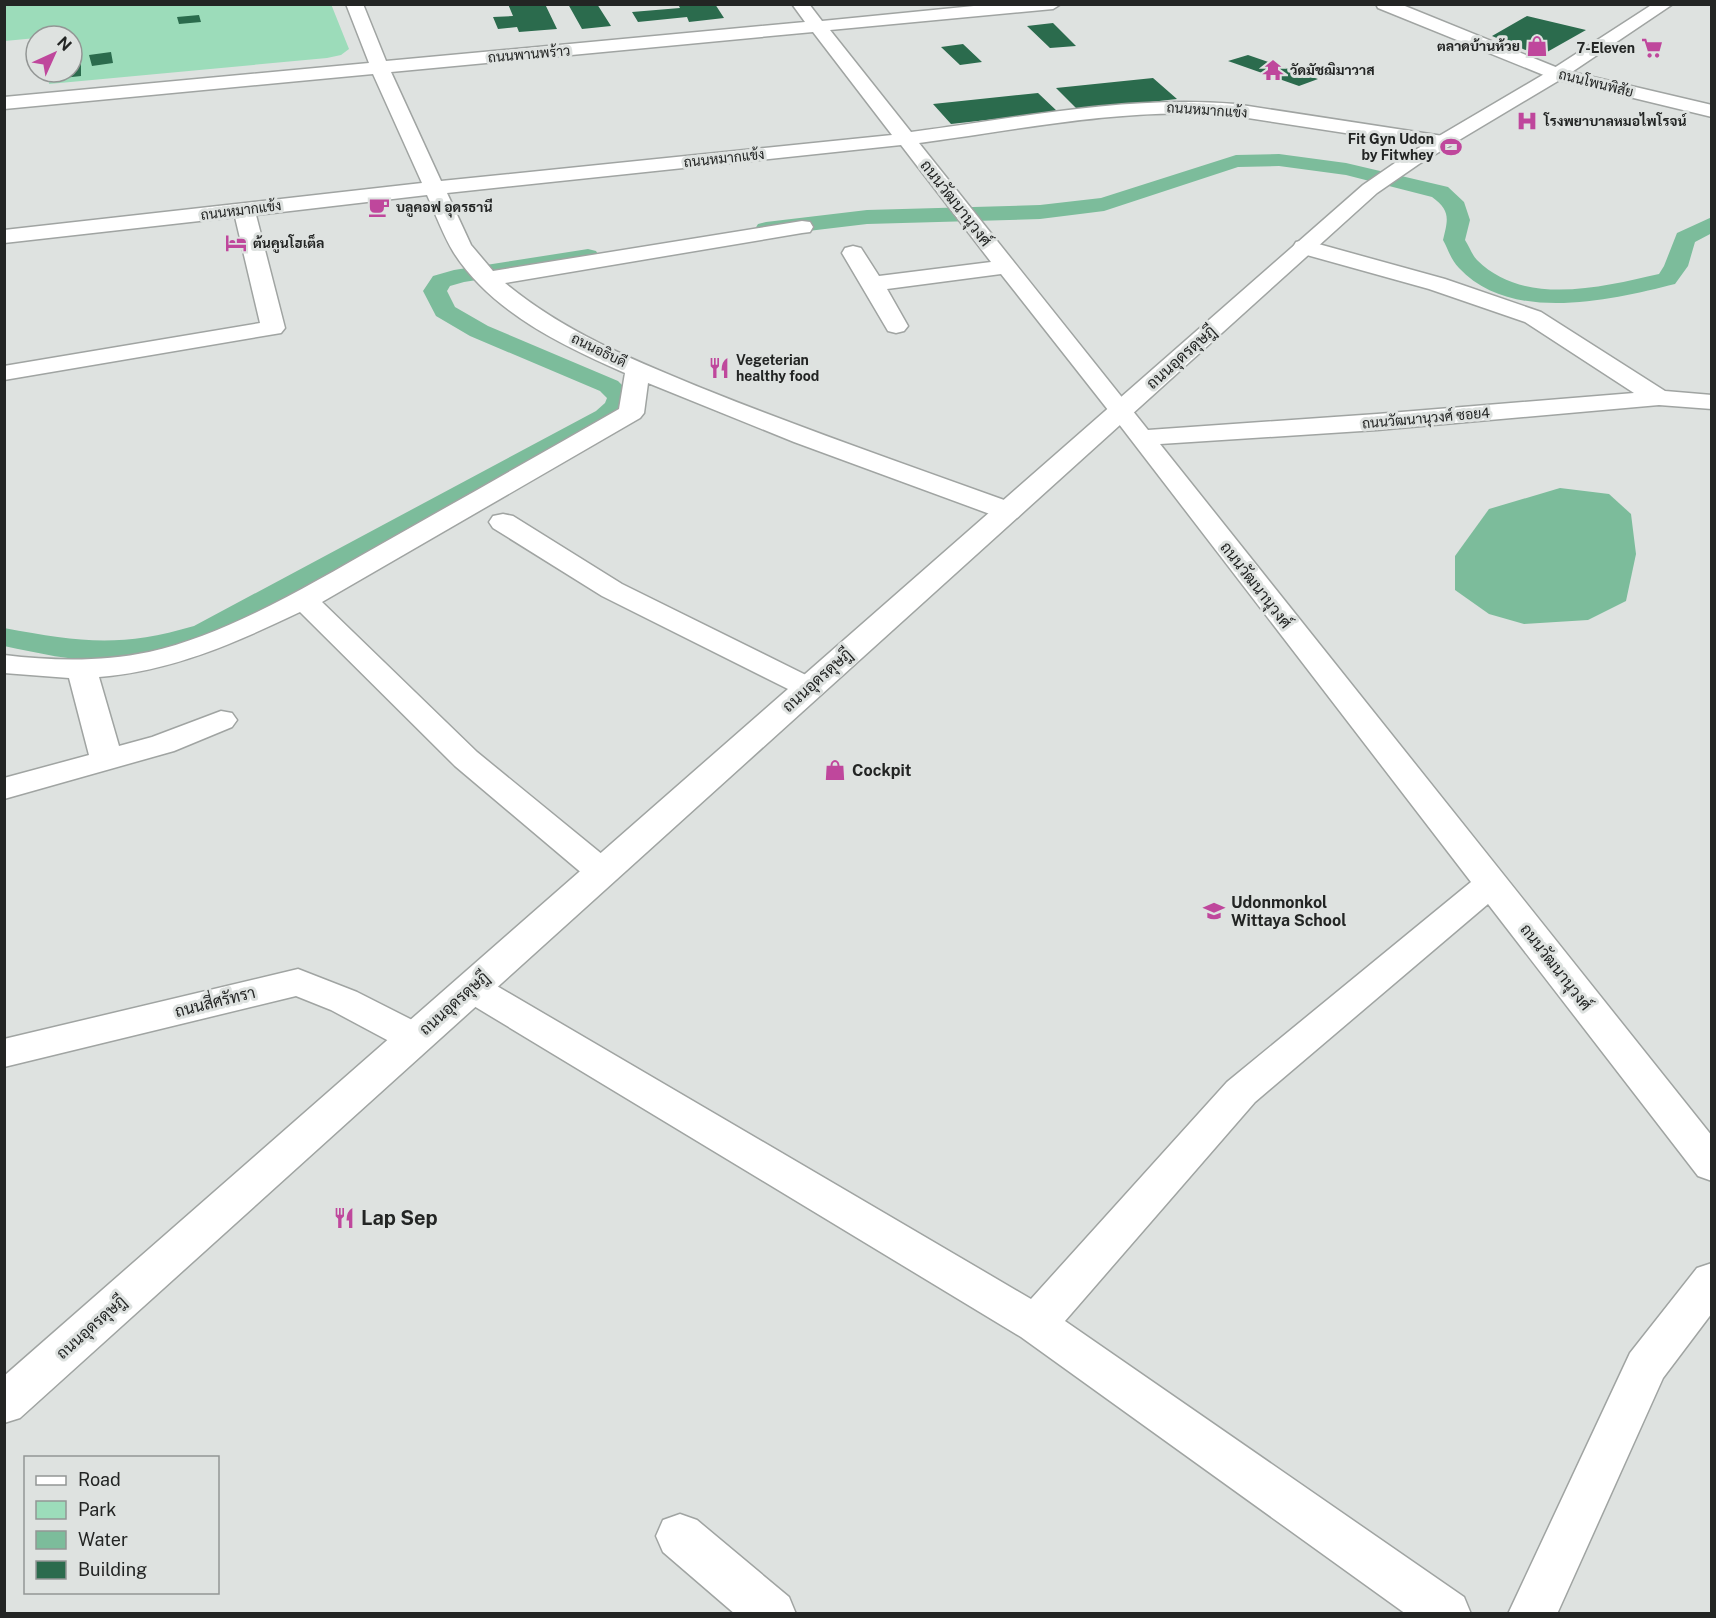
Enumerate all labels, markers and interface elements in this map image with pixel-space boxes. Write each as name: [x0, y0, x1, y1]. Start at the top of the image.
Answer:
north arrow: [24, 24, 84, 84]
text: N: [53, 33, 75, 55]
shop icon: ตลาดบ้านห้วย: [1525, 34, 1549, 58]
supermarket icon: 7-Eleven: [1640, 36, 1664, 60]
place label: ตลาดบ้านห้วย: [1437, 38, 1520, 54]
place label: 7-Eleven: [1576, 40, 1635, 56]
street label: ถนนพานพร้าว: [487, 41, 571, 66]
temple icon: วัดมัชฌิมาวาส: [1261, 58, 1285, 82]
place label: วัดมัชฌิมาวาส: [1290, 62, 1375, 78]
street label: ถนนโพนพิสัย: [1557, 66, 1635, 100]
street label: ถนนหมากแข้ง: [1166, 98, 1248, 121]
hospital icon: โรงพยาบาลหมอไพโรจน์: [1515, 109, 1539, 133]
place label: โรงพยาบาลหมอไพโรจน์: [1543, 112, 1687, 129]
place label: Fit Gyn Udon by Fitwhey: [1348, 131, 1434, 163]
sports icon: Fit Gyn Udon by Fitwhey: [1439, 135, 1463, 159]
street label: ถนนหมากแข้ง: [683, 145, 765, 170]
street label: ถนนวัฒนานุวงศ์: [915, 154, 998, 251]
cafe icon: บลูคอฟ อุดรธานี: [367, 195, 391, 219]
street label: ถนนหมากแข้ง: [200, 196, 282, 223]
place label: บลูคอฟ อุดรธานี: [396, 198, 493, 218]
hotel icon: ต้นคูนโฮเต็ล: [224, 231, 248, 255]
place label: ต้นคูนโฮเต็ล: [253, 233, 324, 254]
street label: ถนนอุดรดุษฎี: [1141, 320, 1221, 394]
street label: ถนนอธิบดี: [569, 329, 630, 370]
place label: Vegeterian healthy food: [736, 352, 819, 384]
restaurant icon: Vegeterian healthy food: [707, 356, 731, 380]
street label: ถนนวัฒนานุวงศ์ ซอย4: [1361, 403, 1491, 434]
street label: ถนนวัฒนานุวงศ์: [1215, 536, 1298, 633]
street label: ถนนอุดรดุษฎี: [777, 643, 857, 717]
shop icon: Cockpit: [823, 758, 847, 782]
place label: Cockpit: [852, 761, 912, 780]
place label: Udonmonkol Wittaya School: [1231, 893, 1347, 930]
school or university icon: Udonmonkol Wittaya School: [1202, 899, 1226, 923]
street label: ถนนวัฒนานุวงศ์: [1515, 918, 1598, 1015]
street label: ถนนอุดรดุษฎี: [414, 966, 494, 1040]
street label: ถนนสี่ศรัทรา: [172, 978, 257, 1021]
restaurant icon: Lap Sep: [332, 1206, 356, 1230]
place label: Lap Sep: [361, 1206, 438, 1230]
street label: ถนนอุดรดุษฎี: [51, 1290, 131, 1364]
legend: [24, 1456, 219, 1594]
text: Road: [78, 1469, 121, 1490]
text: Park: [78, 1499, 116, 1520]
text: Water: [78, 1529, 128, 1550]
text: Building: [78, 1559, 147, 1580]

